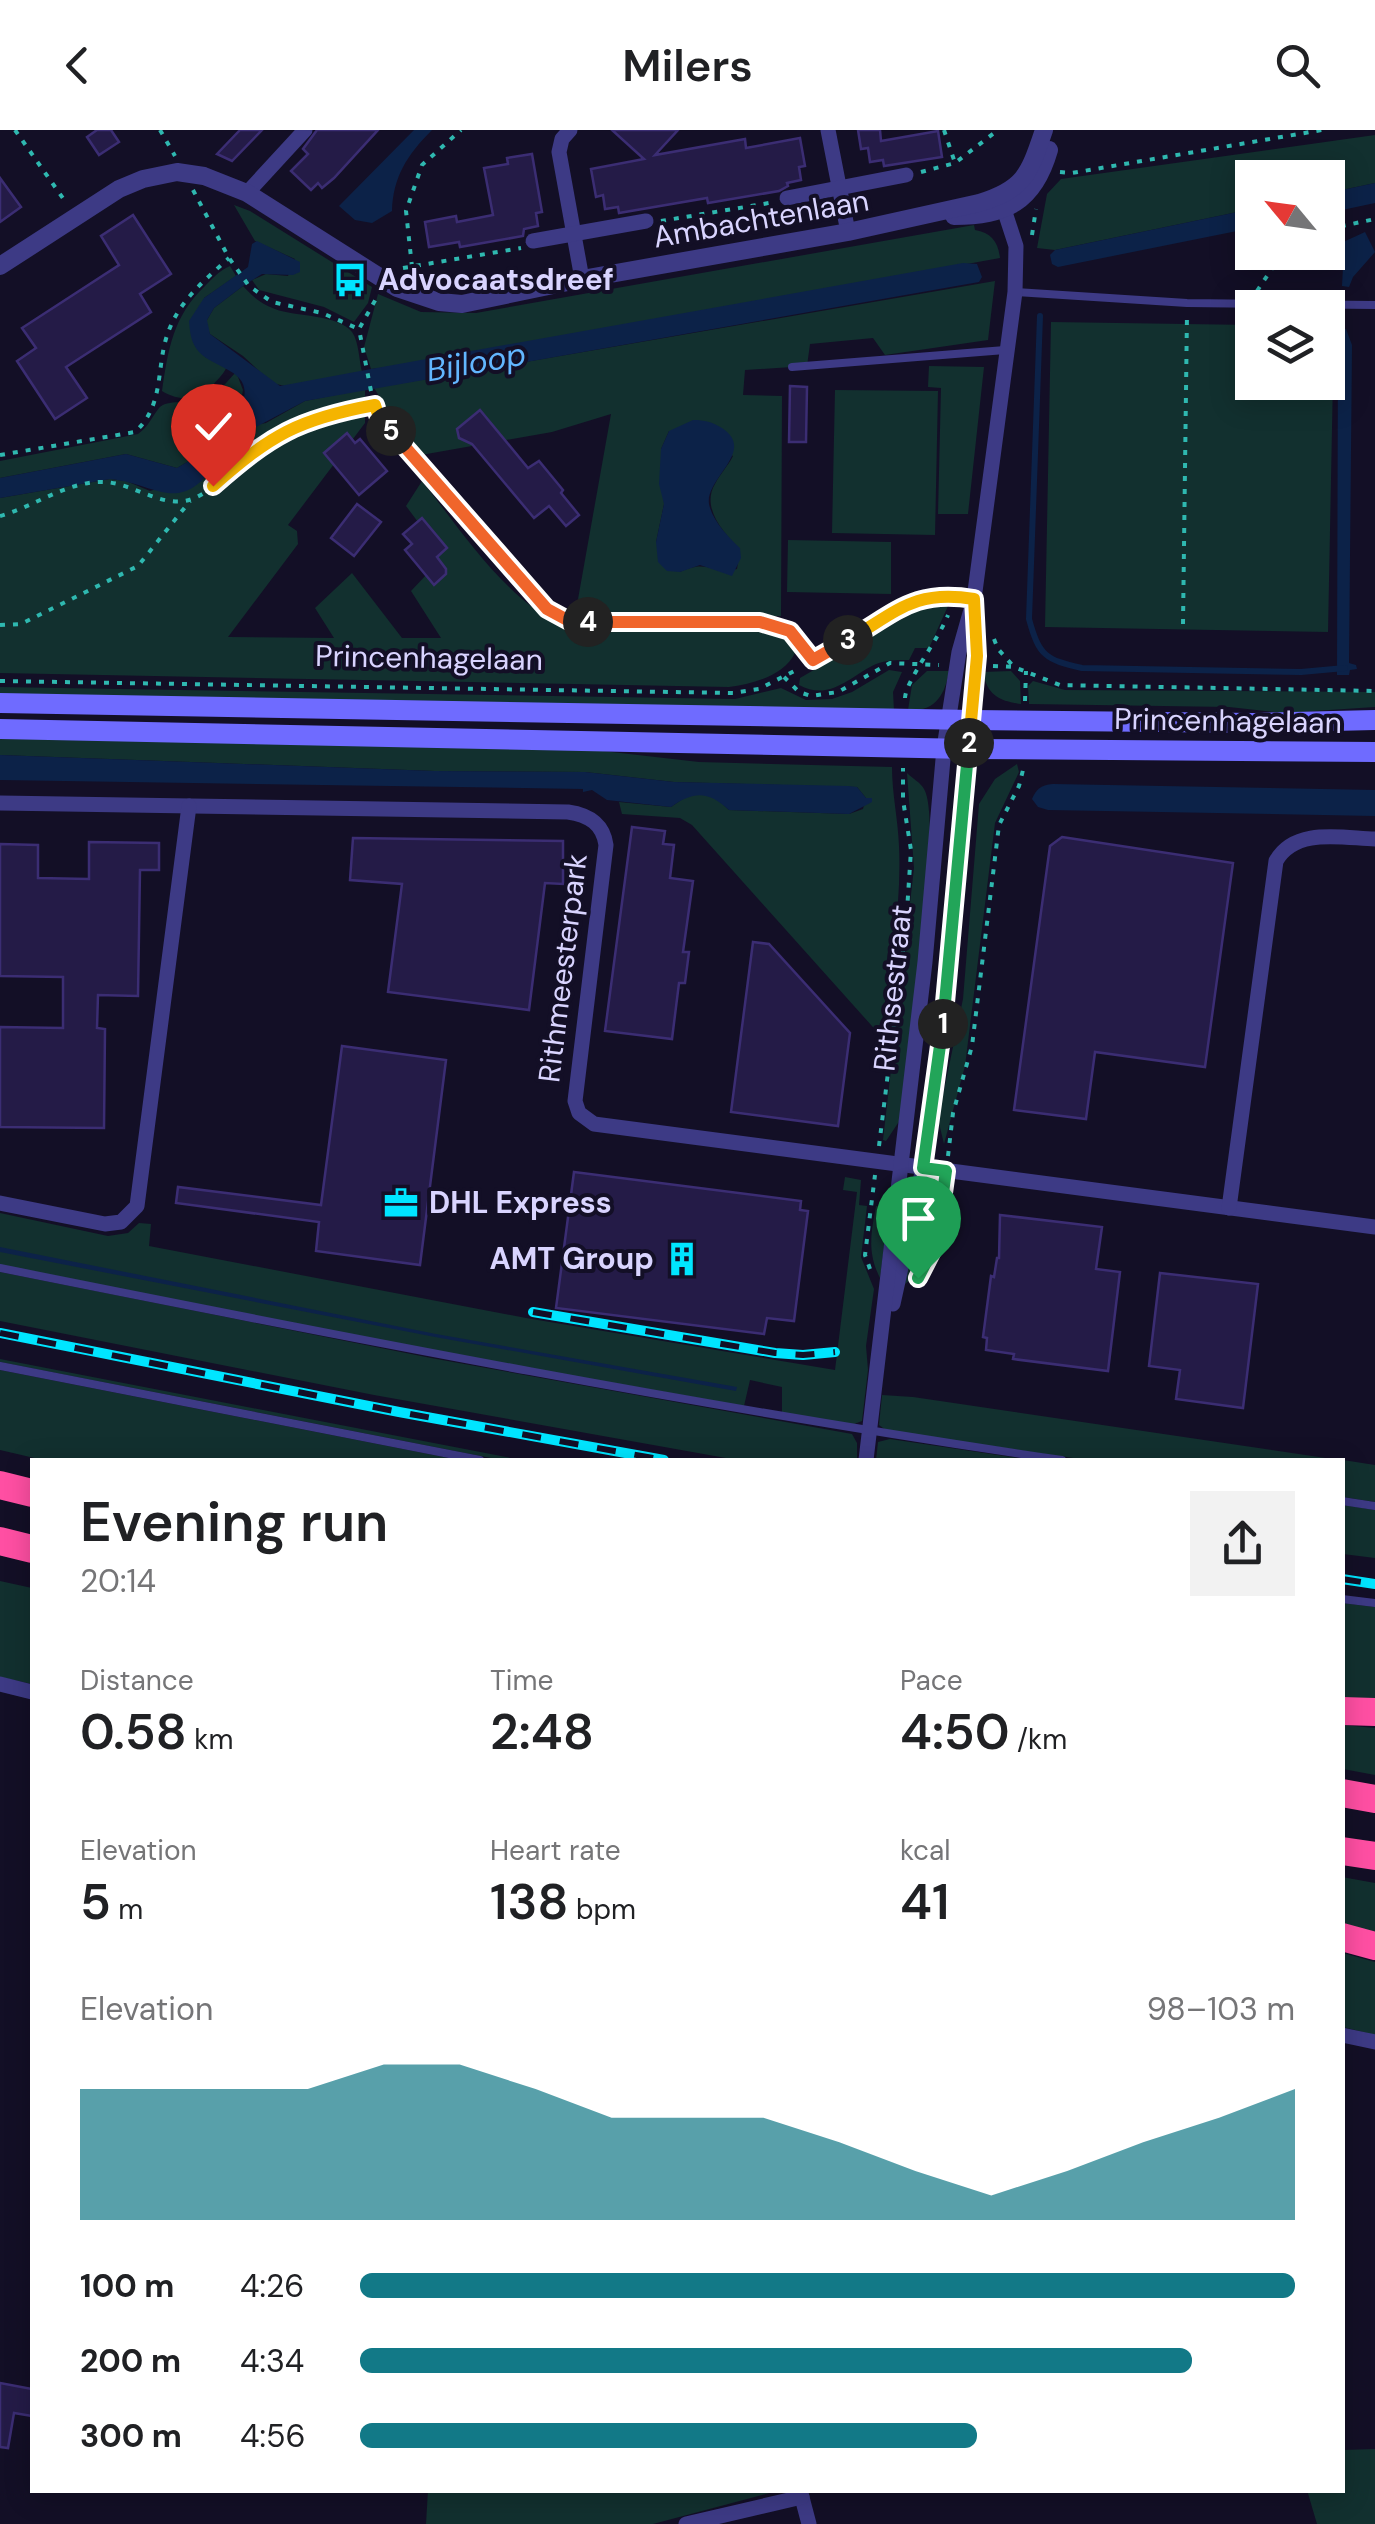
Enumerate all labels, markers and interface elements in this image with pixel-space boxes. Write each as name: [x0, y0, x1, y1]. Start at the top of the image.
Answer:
text: Milers: [622, 36, 753, 95]
icon: back: [50, 38, 105, 93]
icon: search: [1270, 38, 1325, 93]
north arrow: [1235, 160, 1345, 270]
map controls: [1235, 160, 1345, 400]
street label: Ambachtenlaan: [650, 180, 872, 257]
place label: Advocaatsdreef: [378, 260, 614, 299]
bus stop icon: Advocaatsdreef: [331, 261, 369, 299]
button: layers: [1235, 290, 1345, 400]
water label: Bijloop: [423, 333, 529, 391]
pin: [171, 384, 256, 487]
icon: check: [186, 399, 241, 454]
pin: 5: [366, 406, 416, 456]
text: 5: [382, 412, 400, 449]
pin: 4: [563, 597, 613, 647]
text: 4: [579, 603, 597, 640]
pin: 3: [823, 615, 873, 665]
text: 3: [840, 621, 856, 658]
street label: Princenhagelaan: [315, 636, 543, 679]
street label: Princenhagelaan: [1114, 699, 1342, 742]
pin: 2: [944, 718, 994, 768]
text: 2: [961, 724, 977, 761]
street label: Rithmeesterpark: [529, 851, 596, 1084]
street label: Rithsestraat: [864, 903, 921, 1073]
pin: 1: [918, 999, 968, 1049]
text: 1: [938, 1005, 948, 1042]
pin: [876, 1176, 961, 1279]
place label: DHL Express: [429, 1183, 612, 1222]
office icon: DHL Express: [382, 1184, 420, 1222]
icon: arrive: [891, 1191, 946, 1246]
place label: AMT Group: [489, 1239, 654, 1278]
building icon: AMT Group: [663, 1240, 701, 1278]
text: Evening run: [80, 1486, 388, 1558]
button: share: [1190, 1491, 1295, 1596]
text: 20:14: [80, 1560, 156, 1602]
text: Distance: [80, 1662, 194, 1699]
text: Time: [490, 1662, 553, 1699]
text: Pace: [900, 1662, 963, 1699]
text: 0.58: [80, 1699, 187, 1765]
text: 2:48: [490, 1699, 594, 1765]
text: 4:50: [900, 1699, 1010, 1765]
text: km: [187, 1721, 233, 1758]
text: /km: [1010, 1721, 1067, 1758]
text: Elevation: [80, 1832, 197, 1869]
text: Heart rate: [490, 1832, 621, 1869]
text: kcal: [900, 1832, 951, 1869]
text: 5: [80, 1869, 111, 1935]
text: 138: [490, 1869, 569, 1935]
text: 41: [900, 1869, 949, 1935]
text: m: [111, 1891, 143, 1928]
text: bpm: [569, 1891, 636, 1928]
text: Elevation: [80, 1988, 213, 2030]
text: 98–103 m: [1147, 1988, 1295, 2030]
text: 100 m: [80, 2265, 174, 2307]
text: 4:26: [240, 2265, 304, 2307]
text: 200 m: [80, 2340, 181, 2382]
text: 4:34: [240, 2340, 304, 2382]
text: 300 m: [80, 2415, 182, 2457]
text: 4:56: [240, 2415, 306, 2457]

